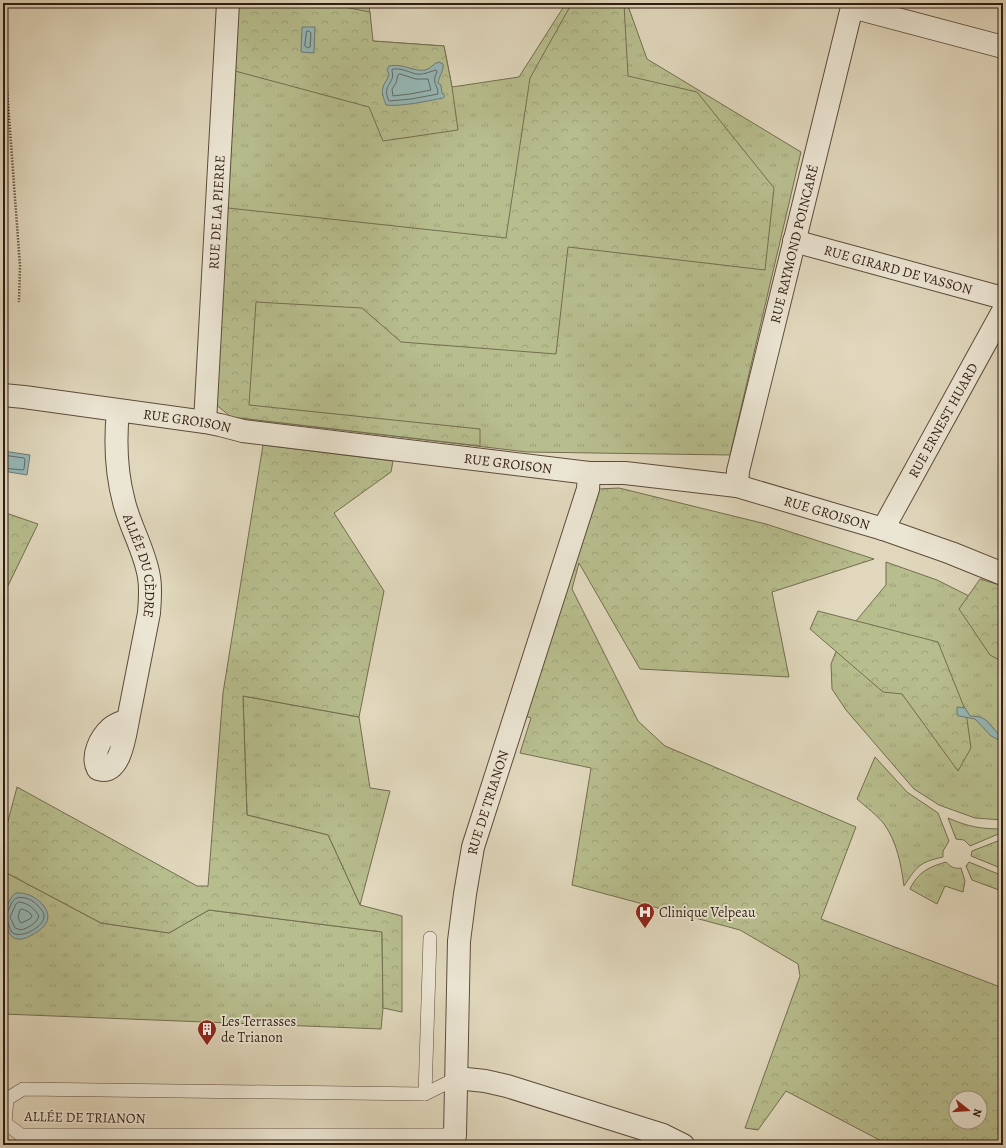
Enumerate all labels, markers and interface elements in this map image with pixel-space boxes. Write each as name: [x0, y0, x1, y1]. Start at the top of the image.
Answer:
street label: RUE DE LA PIERRE: [204, 155, 230, 270]
street label: RUE RAYMOND POINCARÉ: [766, 163, 823, 325]
street label: RUE GIRARD DE VASSON: [822, 241, 974, 299]
street label: RUE ERNEST HUARD: [904, 360, 983, 481]
street label: RUE GROISON: [142, 405, 233, 438]
street label: RUE GROISON: [463, 449, 553, 478]
street label: RUE GROISON: [782, 491, 872, 535]
street label: ALLÉE DU CÈDRE: [118, 510, 159, 619]
street label: RUE DE TRIANON: [463, 748, 513, 856]
hospital icon: Clinique Velpeau: [634, 901, 656, 929]
place label: Clinique Velpeau: [659, 903, 756, 922]
place label: Les Terrasses de Trianon: [221, 1012, 296, 1047]
building icon: Les Terrasses de Trianon: [196, 1018, 218, 1046]
north arrow: [948, 1090, 988, 1130]
street label: ALLÉE DE TRIANON: [23, 1107, 146, 1128]
text: N: [969, 1107, 985, 1119]

